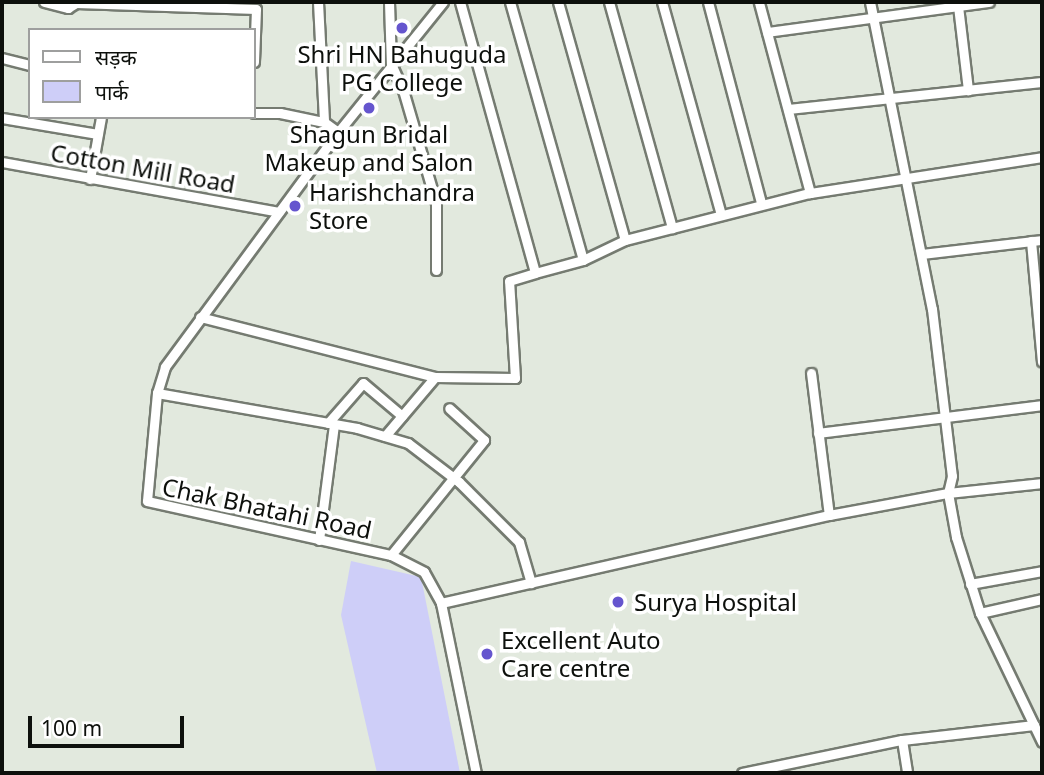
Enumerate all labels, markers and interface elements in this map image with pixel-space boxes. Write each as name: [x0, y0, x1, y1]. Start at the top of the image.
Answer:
marker: Shri HN Bahuguda PG College: [394, 20, 410, 36]
legend: [28, 28, 256, 119]
place label: Shri HN Bahuguda PG College: [297, 40, 507, 96]
text: सड़क: [95, 43, 137, 71]
text: पार्क: [95, 78, 129, 106]
marker: Shagun Bridal Makeup and Salon: [361, 100, 377, 116]
place label: Shagun Bridal Makeup and Salon: [265, 120, 473, 176]
street label: Cotton Mill Road: [48, 138, 238, 198]
place label: Harishchandra Store: [309, 178, 475, 234]
marker: Harishchandra Store: [287, 198, 303, 214]
street label: Chak Bhatahi Road: [160, 472, 374, 544]
place label: Surya Hospital: [634, 588, 797, 616]
marker: Surya Hospital: [608, 592, 628, 612]
place label: Excellent Auto Care centre: [501, 626, 661, 682]
marker: Excellent Auto Care centre: [479, 646, 495, 662]
scale bar: [32, 702, 187, 746]
text: 100 m: [41, 714, 102, 742]

